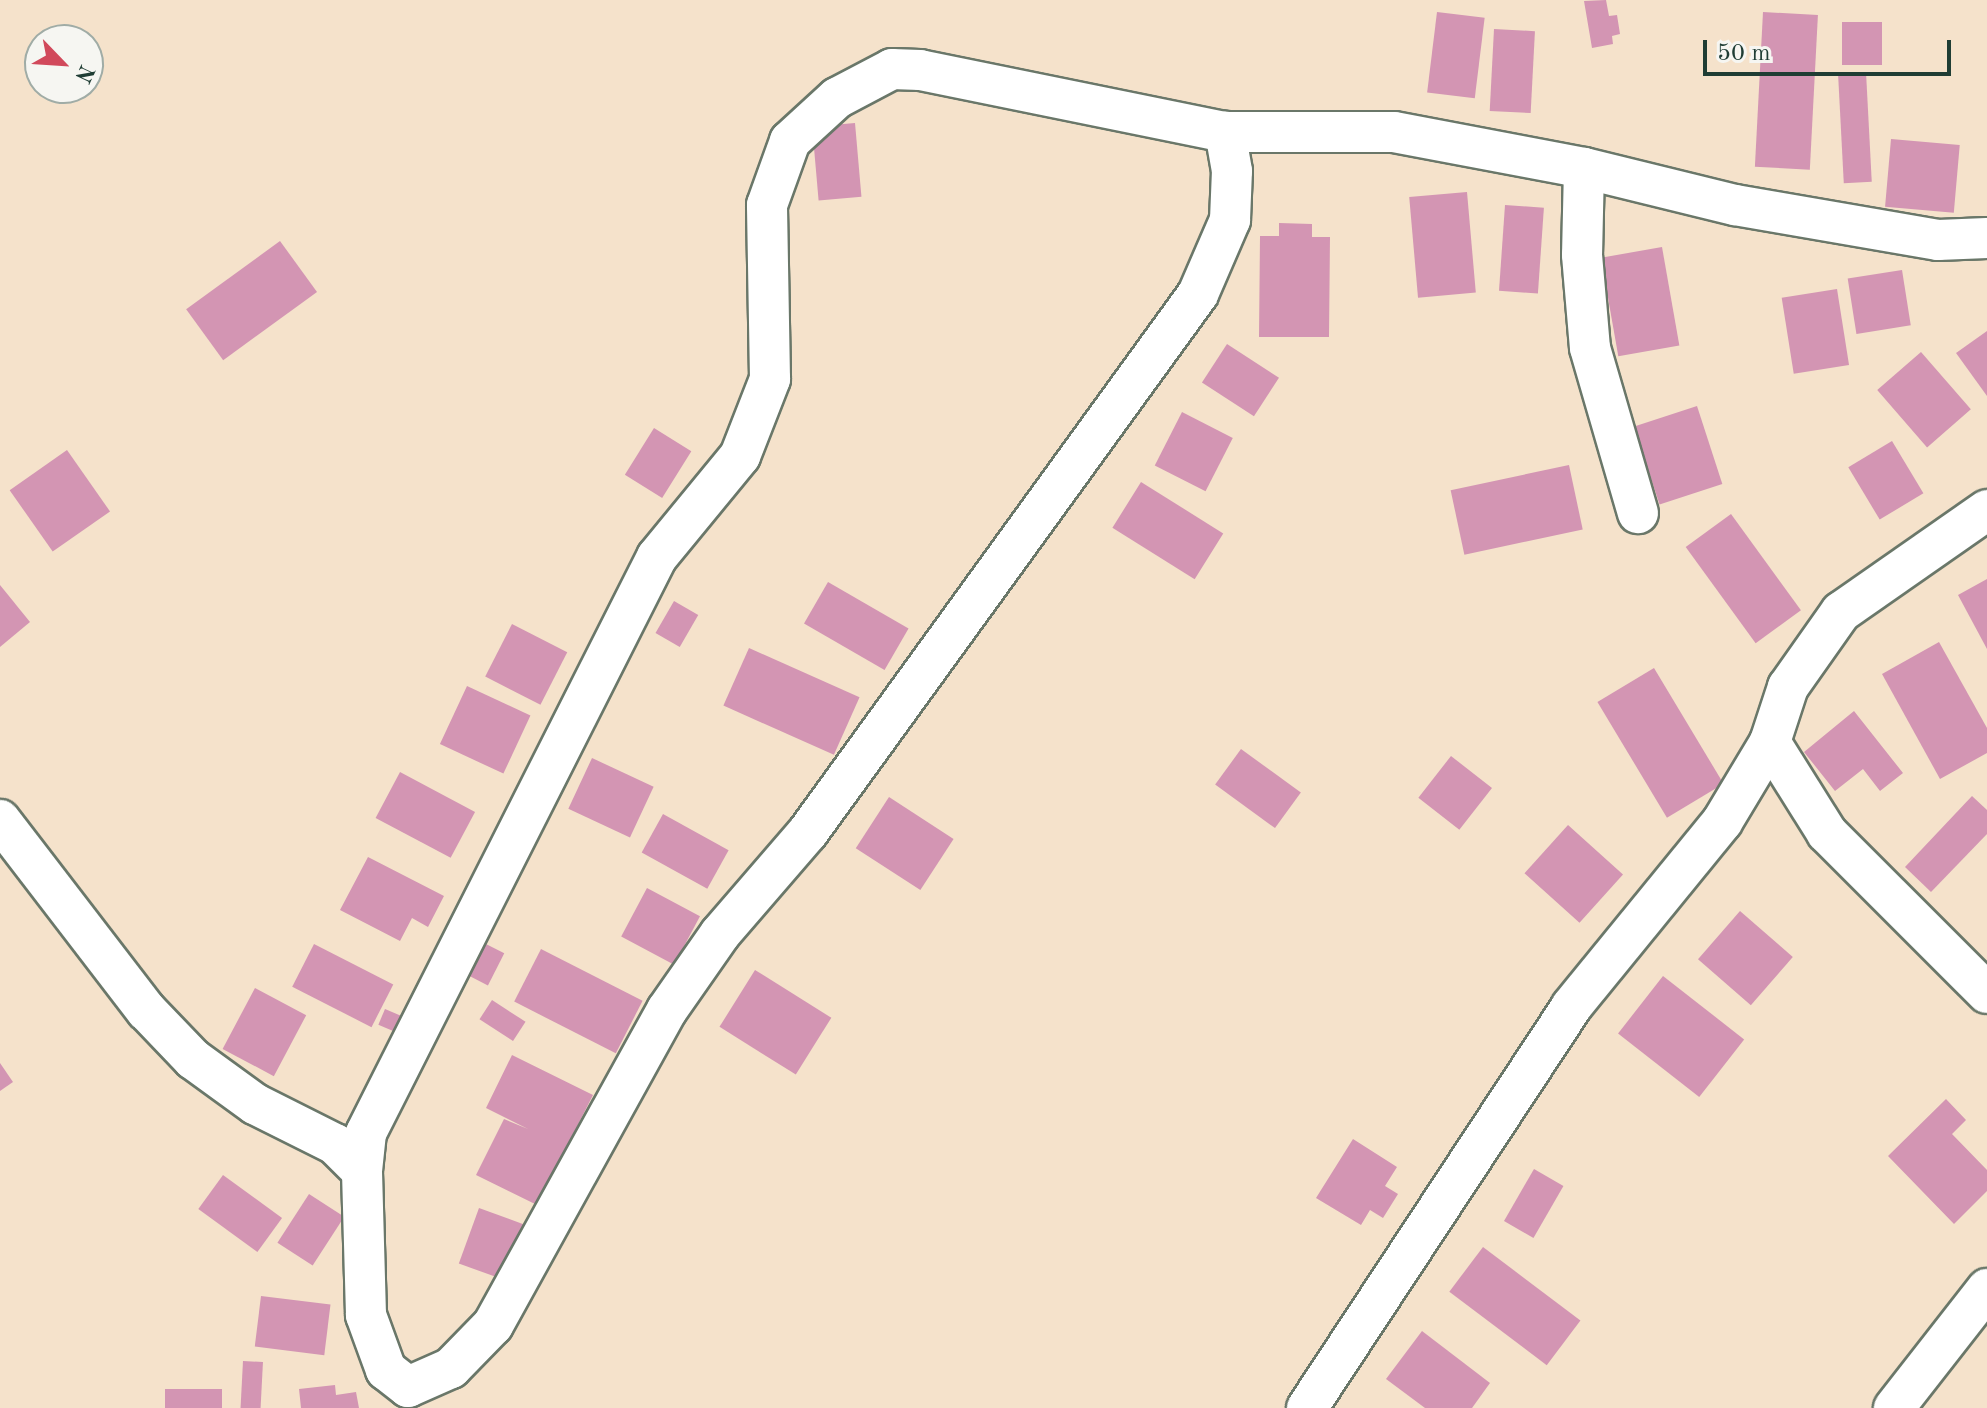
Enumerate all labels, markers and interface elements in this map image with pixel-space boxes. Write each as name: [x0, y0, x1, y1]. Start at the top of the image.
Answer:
north arrow: [24, 24, 104, 104]
scale bar: [1707, 24, 1955, 74]
text: 50 m: [1717, 42, 1771, 66]
text: N: [70, 61, 97, 86]

